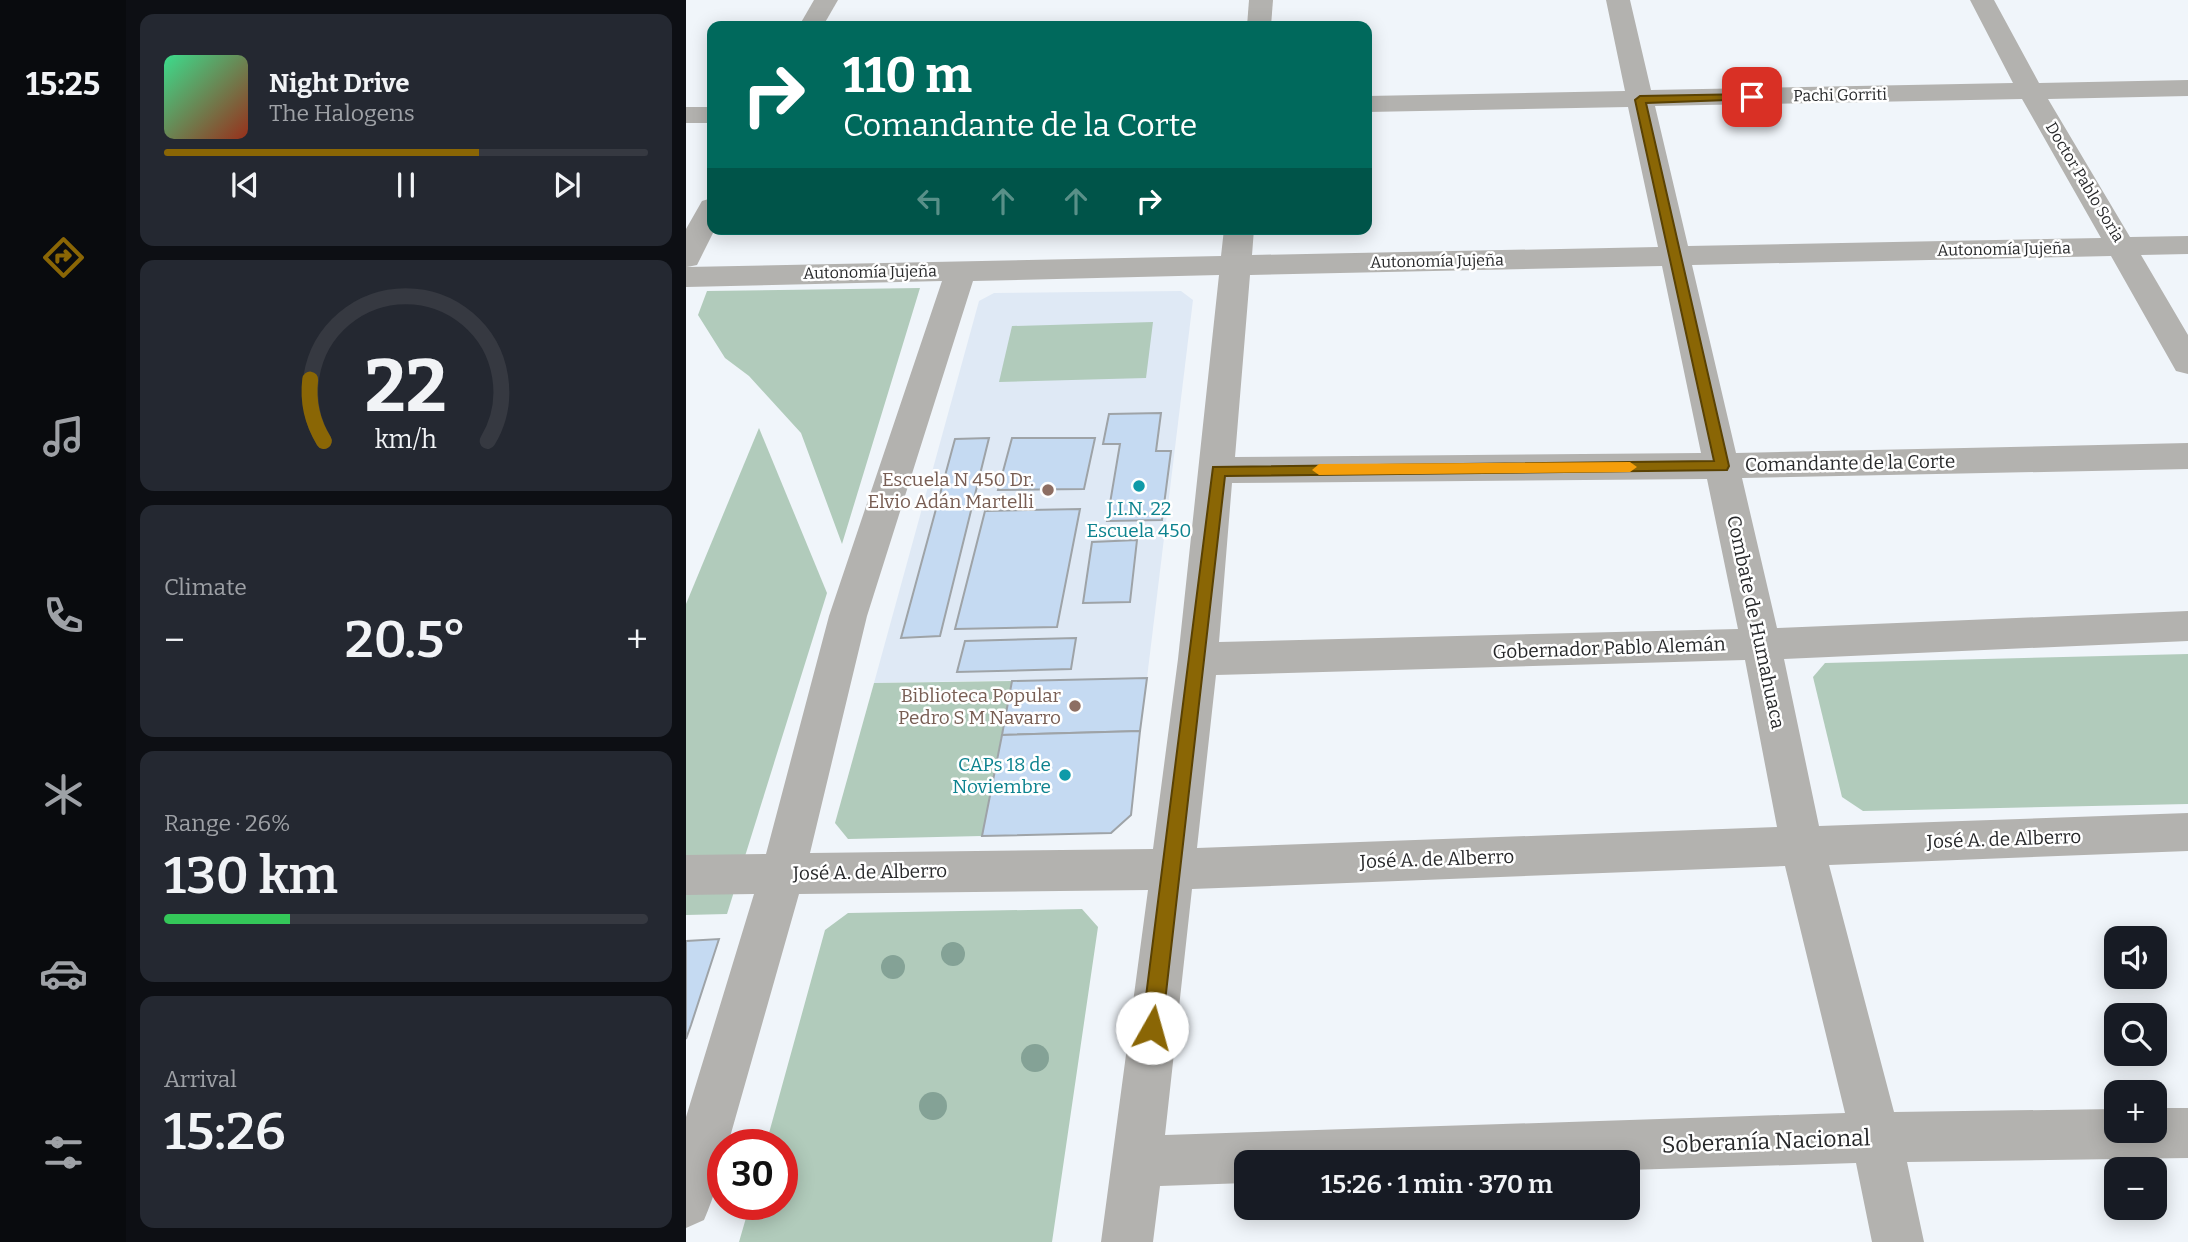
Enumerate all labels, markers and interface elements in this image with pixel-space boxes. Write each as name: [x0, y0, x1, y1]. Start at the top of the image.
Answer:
text: 110 m: [843, 46, 972, 105]
icon: right: [728, 49, 819, 140]
text: 15:25: [26, 65, 100, 103]
pin: [1722, 67, 1782, 127]
text: Night Drive: [269, 68, 410, 99]
icon: arrive: [1733, 78, 1771, 116]
street label: Pachi Gorriti: [1793, 85, 1887, 105]
text: The Halogens: [269, 99, 415, 127]
text: Comandante de la Corte: [843, 106, 1197, 144]
street label: Doctor Pablo Soria: [2042, 119, 2128, 246]
icon: previous: [226, 166, 264, 204]
icon: pause: [387, 166, 425, 204]
icon: next: [548, 166, 586, 204]
icon: left: [911, 182, 949, 220]
icon: ahead: [984, 182, 1022, 220]
icon: ahead: [1057, 182, 1095, 220]
icon: right: [1130, 182, 1168, 220]
icon: directions: [39, 233, 88, 282]
street label: Autonomía Jujeña: [1937, 238, 2071, 260]
street label: Autonomía Jujeña: [1370, 250, 1504, 272]
street label: Autonomía Jujeña: [803, 261, 937, 283]
text: 22: [365, 344, 447, 431]
icon: music: [39, 412, 88, 461]
text: km/h: [375, 425, 437, 455]
street label: Comandante de la Corte: [1745, 450, 1955, 476]
place label: Escuela N 450 Dr. Elvio Adán Martelli: [867, 468, 1034, 513]
marker: J.I.N. 22 Escuela 450: [1131, 478, 1147, 494]
marker: Escuela N 450 Dr. Elvio Adán Martelli: [1040, 482, 1056, 498]
place label: J.I.N. 22 Escuela 450: [1087, 497, 1191, 542]
street label: Combate de Humahuaca: [1722, 513, 1790, 731]
text: Climate: [164, 573, 247, 601]
icon: phone: [39, 591, 88, 640]
text: 20.5°: [345, 608, 467, 671]
text: −: [164, 617, 185, 663]
text: +: [626, 617, 648, 663]
street label: Gobernador Pablo Alemán: [1492, 632, 1726, 664]
place label: Biblioteca Popular Pedro S M Navarro: [898, 684, 1062, 729]
marker: Biblioteca Popular Pedro S M Navarro: [1067, 698, 1083, 714]
place label: CAPs 18 de Noviembre: [952, 753, 1051, 798]
marker: CAPs 18 de Noviembre: [1057, 767, 1073, 783]
icon: climate: [39, 770, 88, 819]
text: Range · 26%: [164, 809, 291, 837]
street label: José A. de Alberro: [1925, 825, 2082, 853]
text: 130 km: [164, 844, 338, 907]
street label: José A. de Alberro: [1358, 845, 1515, 873]
street label: José A. de Alberro: [792, 859, 947, 885]
map controls: [2104, 926, 2167, 1220]
button: sound: [2104, 926, 2167, 989]
icon: car: [39, 949, 88, 998]
position arrow: [1115, 991, 1189, 1065]
button: search: [2104, 1003, 2167, 1066]
text: Arrival: [164, 1065, 237, 1093]
button: +: [2104, 1080, 2167, 1143]
text: 15:26: [164, 1100, 286, 1163]
street label: Soberanía Nacional: [1661, 1123, 1871, 1159]
icon: filters: [39, 1128, 88, 1177]
speed limit sign: 30: [707, 1129, 798, 1220]
button: −: [2104, 1157, 2167, 1220]
text: 15:26 · 1 min · 370 m: [1321, 1169, 1553, 1200]

